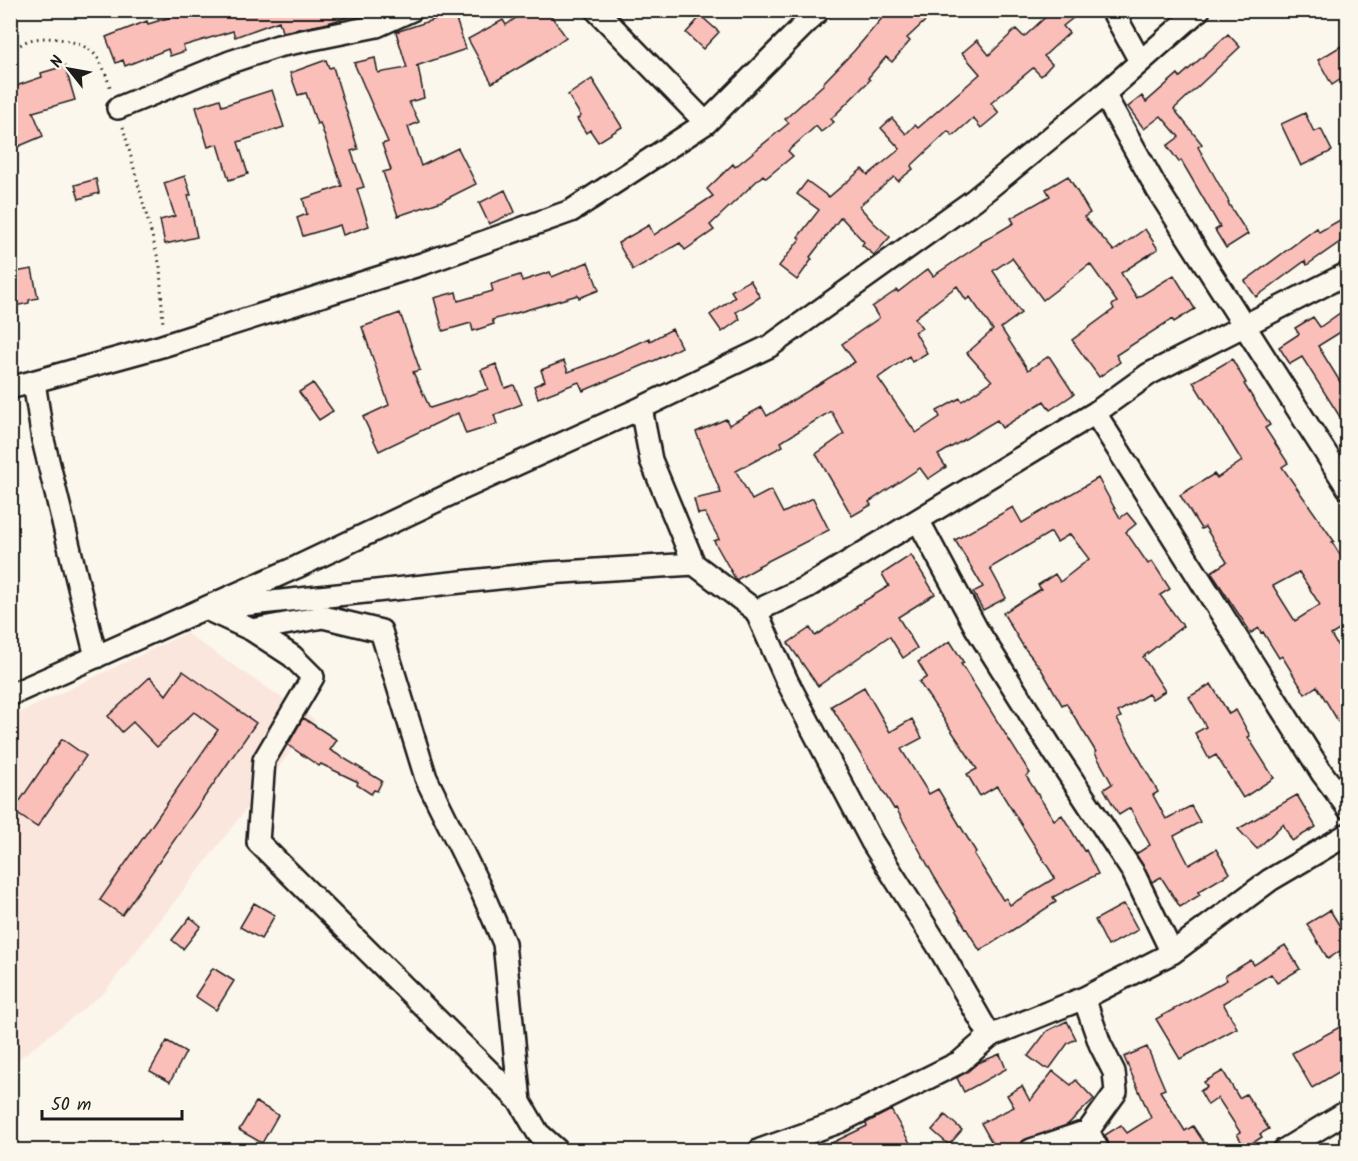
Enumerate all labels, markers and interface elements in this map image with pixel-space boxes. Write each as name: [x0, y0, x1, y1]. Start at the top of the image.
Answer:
north arrow: [39, 39, 99, 99]
text: N: [44, 51, 71, 73]
scale bar: [42, 1083, 182, 1121]
text: 50 m: [51, 1091, 91, 1120]

